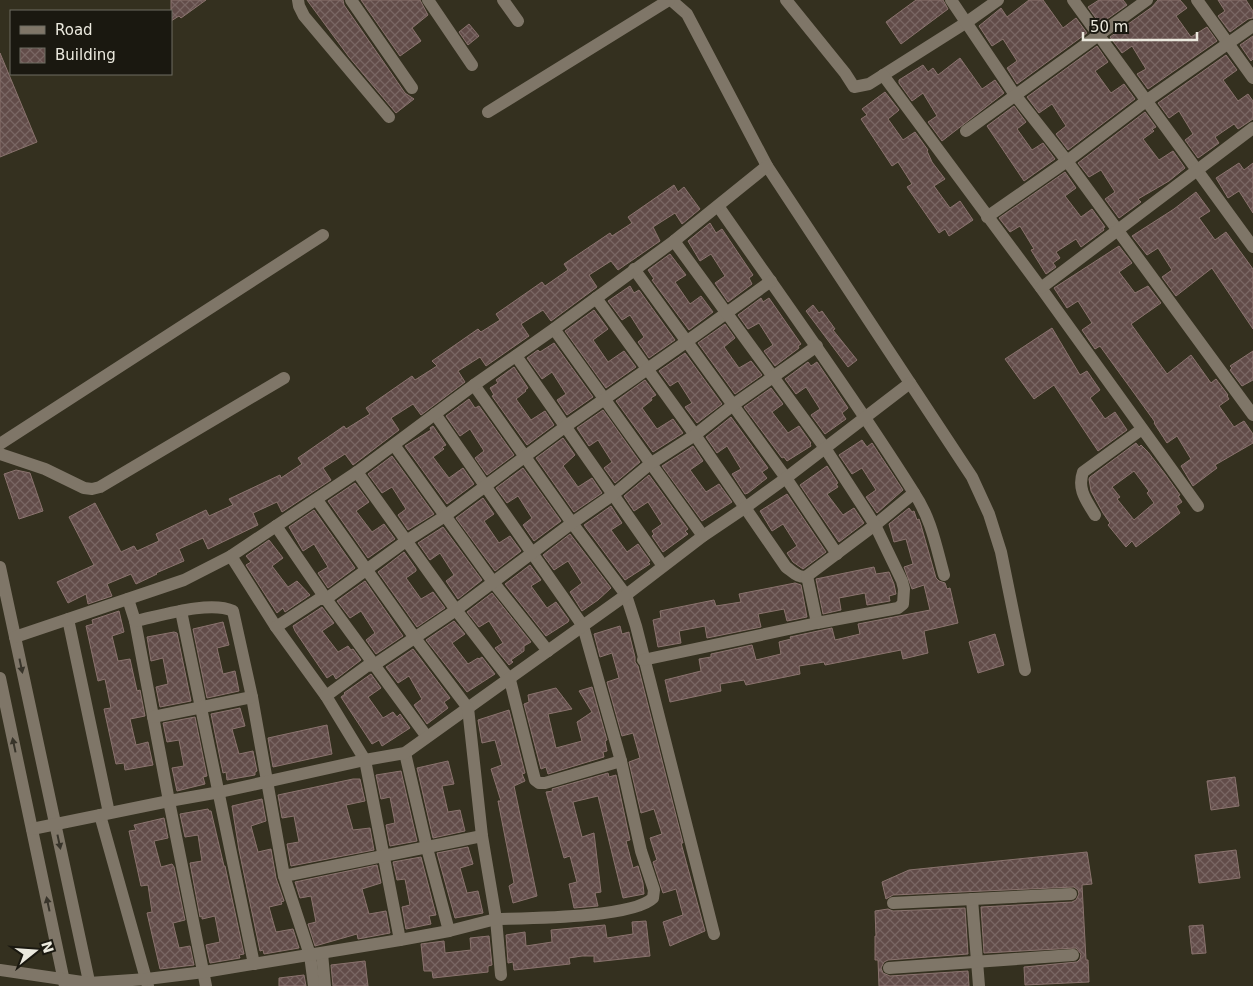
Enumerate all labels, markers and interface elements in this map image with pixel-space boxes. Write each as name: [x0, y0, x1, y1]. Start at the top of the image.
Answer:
legend: [10, 10, 172, 75]
scale bar: [1083, 10, 1197, 42]
text: 50 m: [1090, 18, 1128, 36]
text: Road: [55, 21, 93, 39]
text: Building: [55, 46, 116, 64]
one-way arrow: [17, 659, 25, 674]
one-way arrow: [10, 737, 18, 753]
one-way arrow: [55, 835, 63, 850]
one-way arrow: [43, 896, 51, 912]
north arrow: [10, 926, 60, 976]
text: N: [38, 939, 57, 955]

